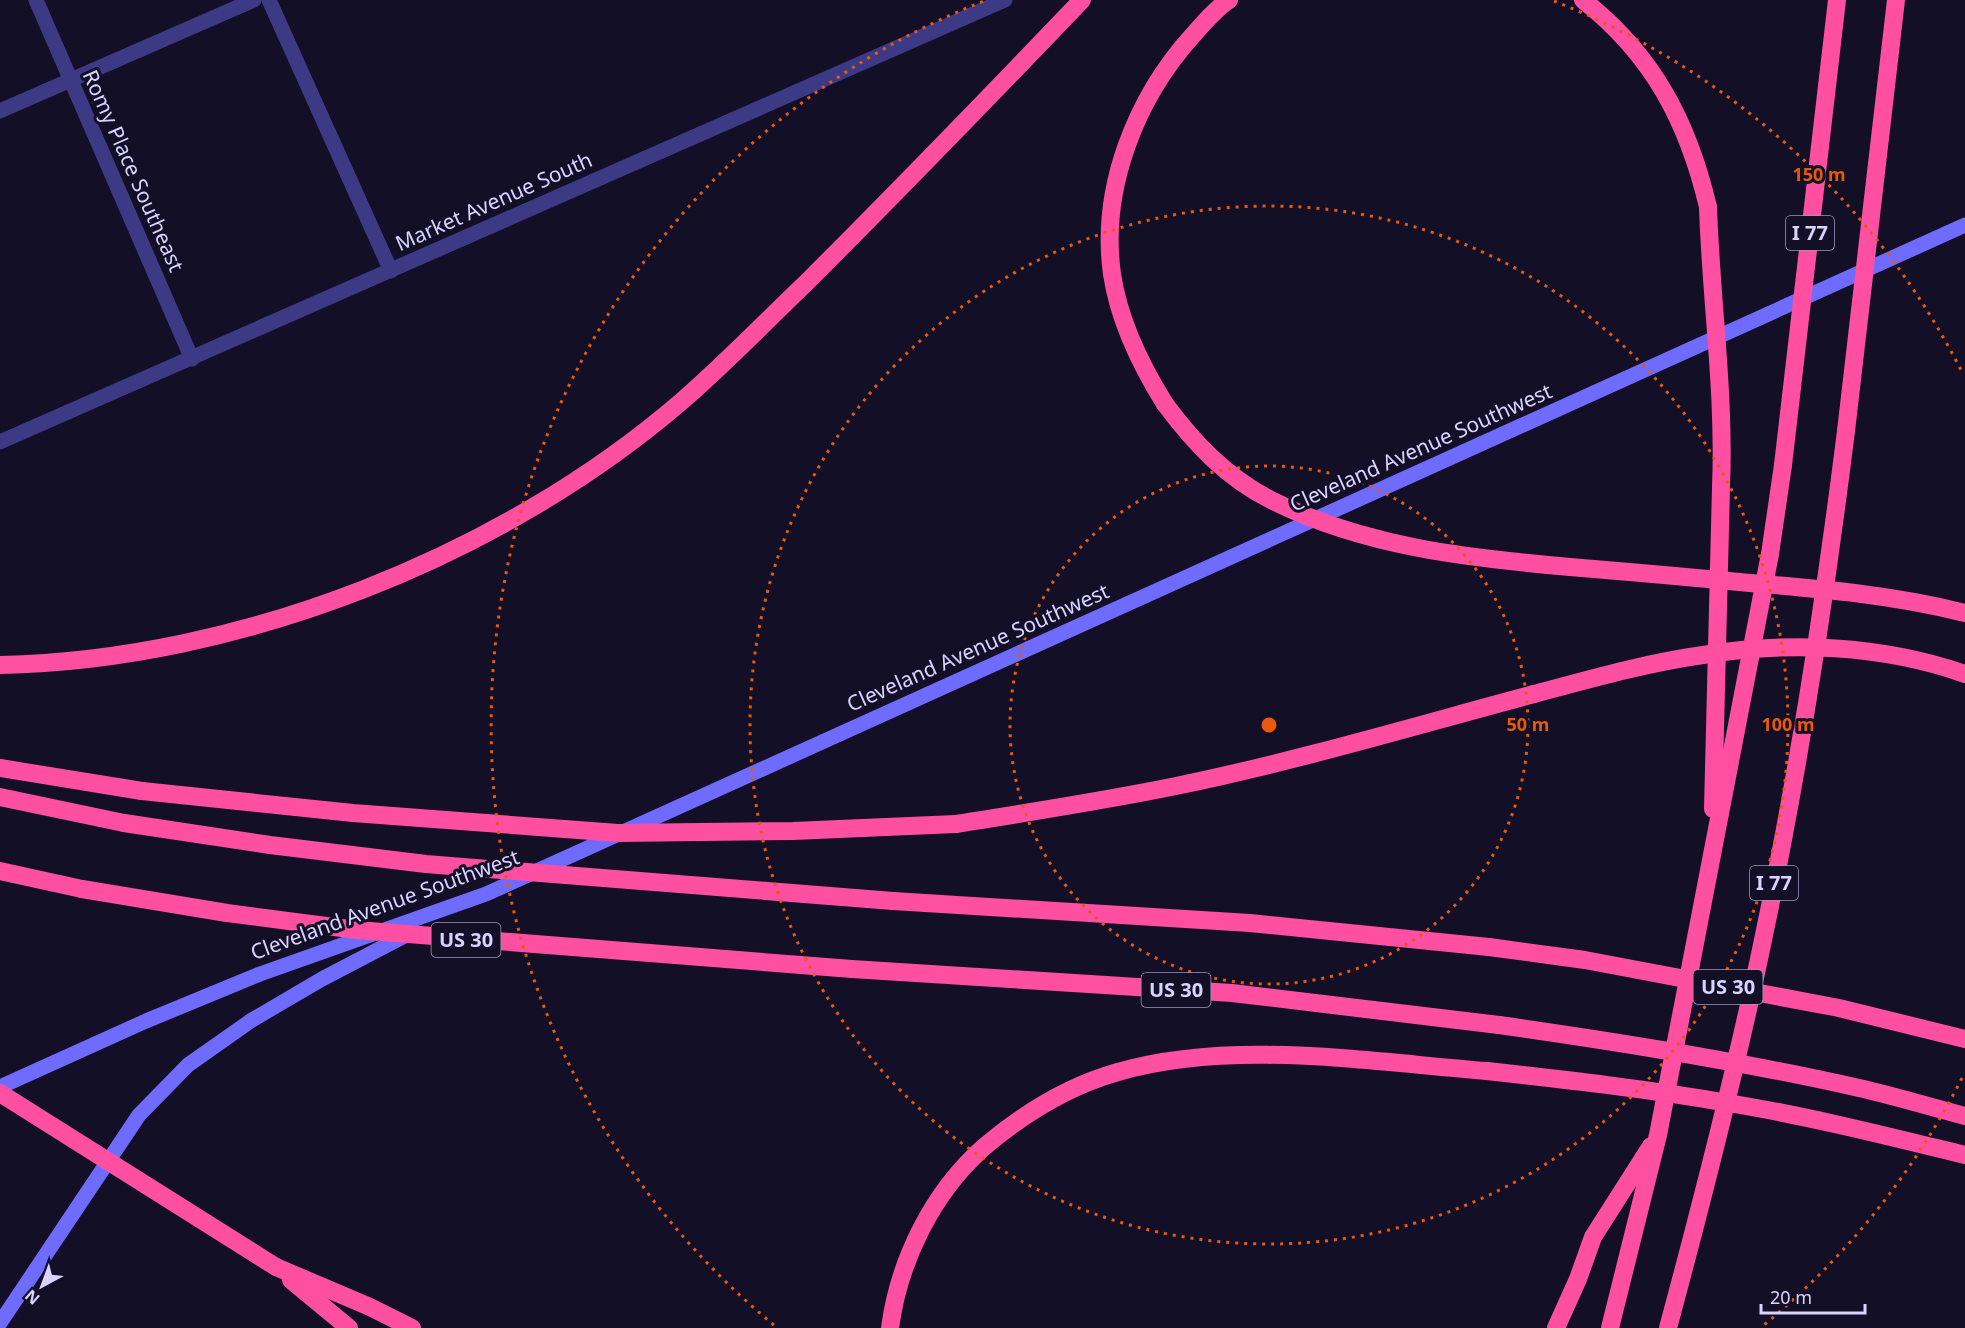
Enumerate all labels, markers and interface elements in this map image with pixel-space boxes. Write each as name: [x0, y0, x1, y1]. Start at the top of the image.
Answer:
street label: Romy Place Southeast: [77, 65, 191, 276]
street label: Market Avenue South: [391, 145, 596, 257]
text: 150 m: [1792, 162, 1846, 186]
road number: I 77: [1786, 216, 1834, 250]
street label: Cleveland Avenue Southwest: [1285, 376, 1556, 518]
street label: Cleveland Avenue Southwest: [842, 576, 1113, 718]
text: 50 m: [1507, 712, 1549, 736]
text: 100 m: [1761, 712, 1815, 736]
centre of rings: [1259, 715, 1279, 735]
street label: Cleveland Avenue Southwest: [246, 842, 523, 966]
road number: I 77: [1750, 866, 1798, 900]
road number: US 30: [432, 923, 500, 957]
road number: US 30: [1694, 970, 1762, 1004]
road number: US 30: [1142, 973, 1210, 1007]
north arrow: [12, 1256, 72, 1316]
scale bar: [1761, 1277, 1864, 1315]
text: N: [20, 1285, 44, 1310]
text: 20 m: [1770, 1285, 1812, 1309]

